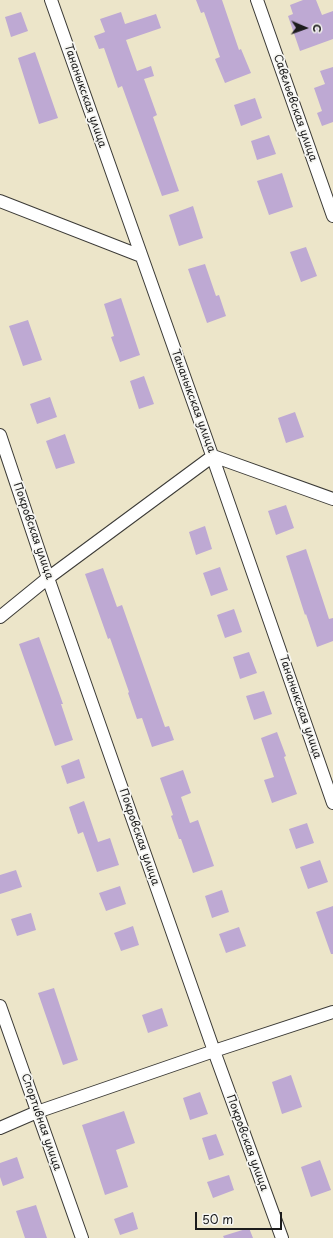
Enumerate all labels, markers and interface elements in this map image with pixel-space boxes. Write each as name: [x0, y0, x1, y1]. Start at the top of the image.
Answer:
north arrow: [285, 8, 325, 48]
text: С: [309, 24, 326, 33]
street label: Тананыкская улица: [61, 42, 109, 150]
street label: Савельевская улица: [270, 53, 320, 163]
street label: Тананыкская улица: [168, 348, 218, 454]
street label: Покровская улица: [10, 481, 56, 581]
street label: Тананыкская улица: [276, 653, 324, 761]
street label: Покровская улица: [116, 787, 162, 887]
street label: Спортивная улица: [18, 1072, 64, 1172]
street label: Покровская улица: [223, 1093, 271, 1193]
scale bar: [197, 1204, 284, 1230]
text: 50 m: [202, 1210, 233, 1228]

